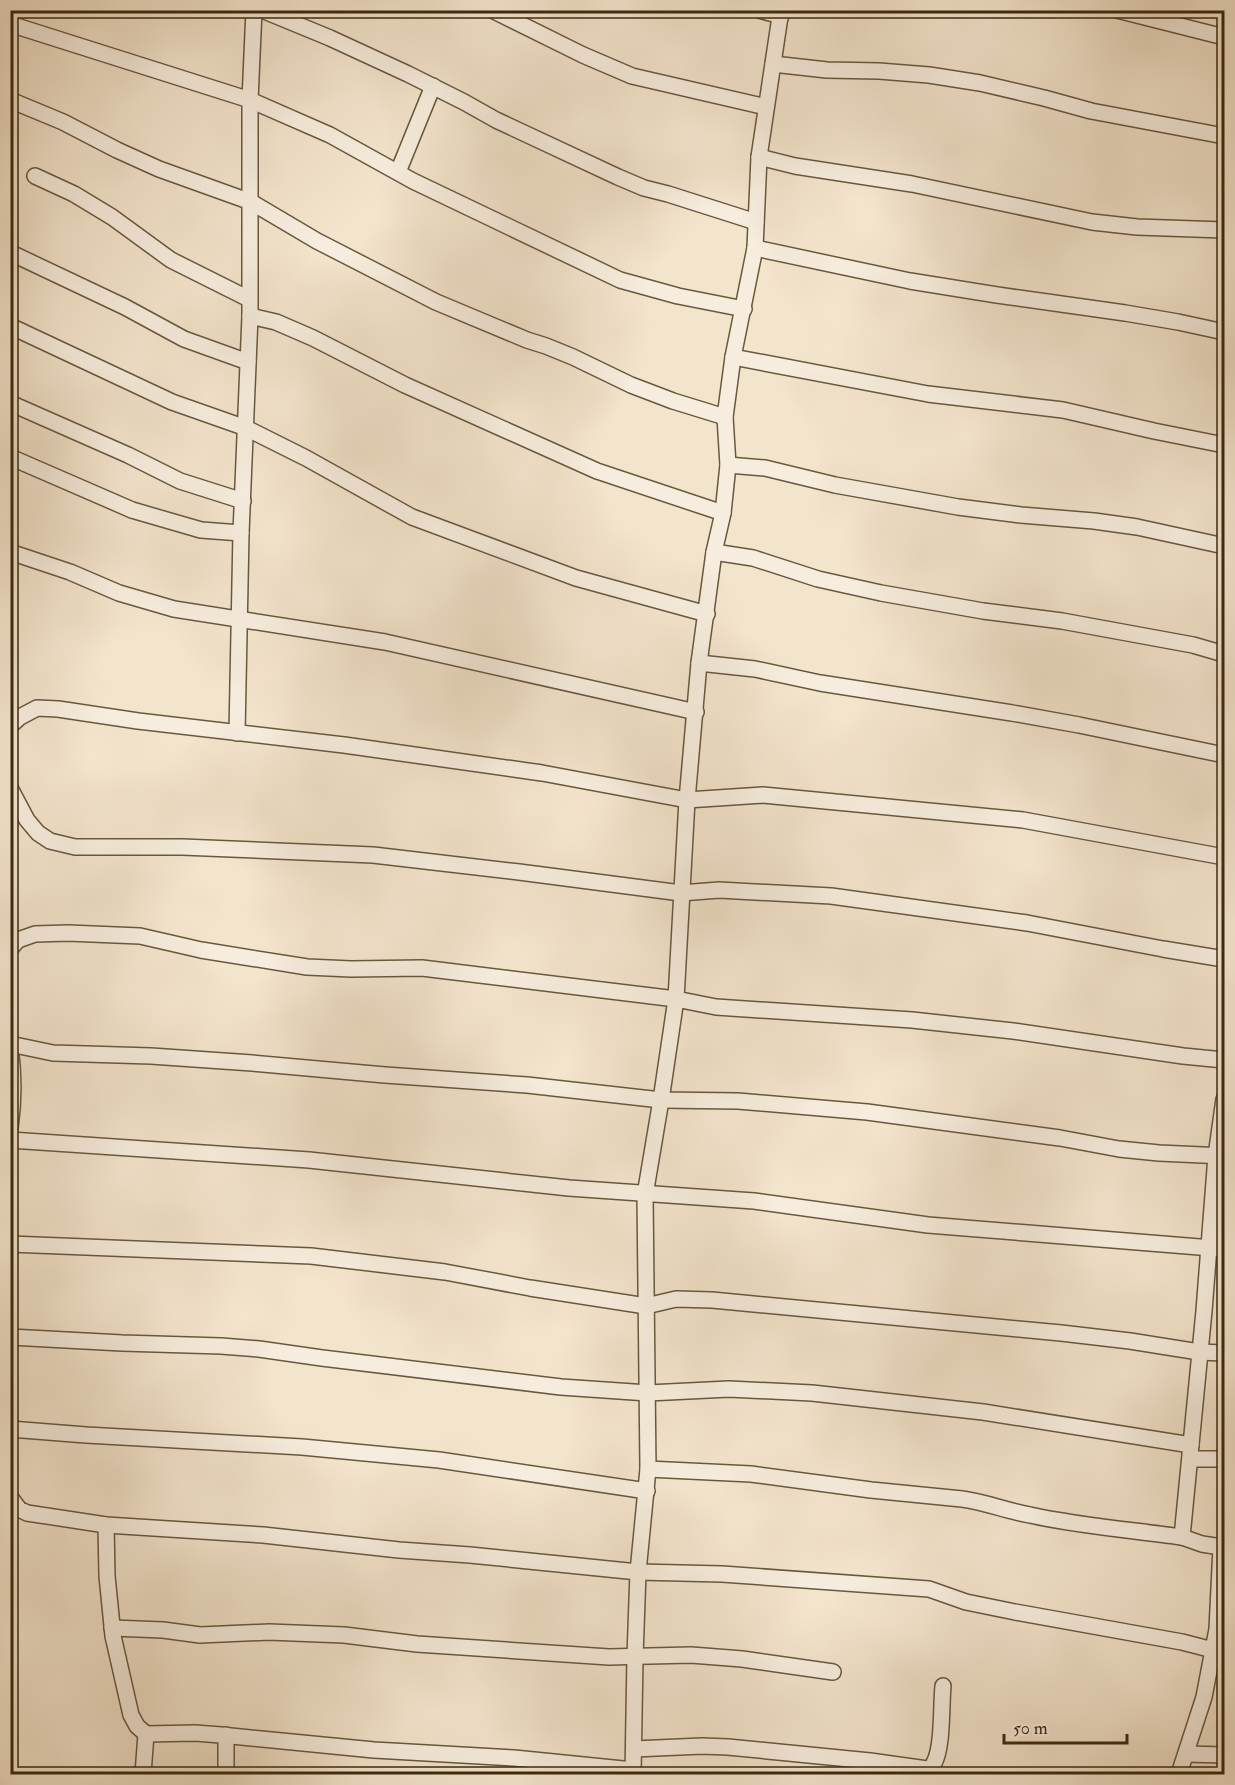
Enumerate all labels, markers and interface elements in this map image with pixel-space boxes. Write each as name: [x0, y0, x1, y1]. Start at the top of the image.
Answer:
scale bar: [1004, 1707, 1127, 1745]
text: 50 m: [1013, 1717, 1048, 1740]

